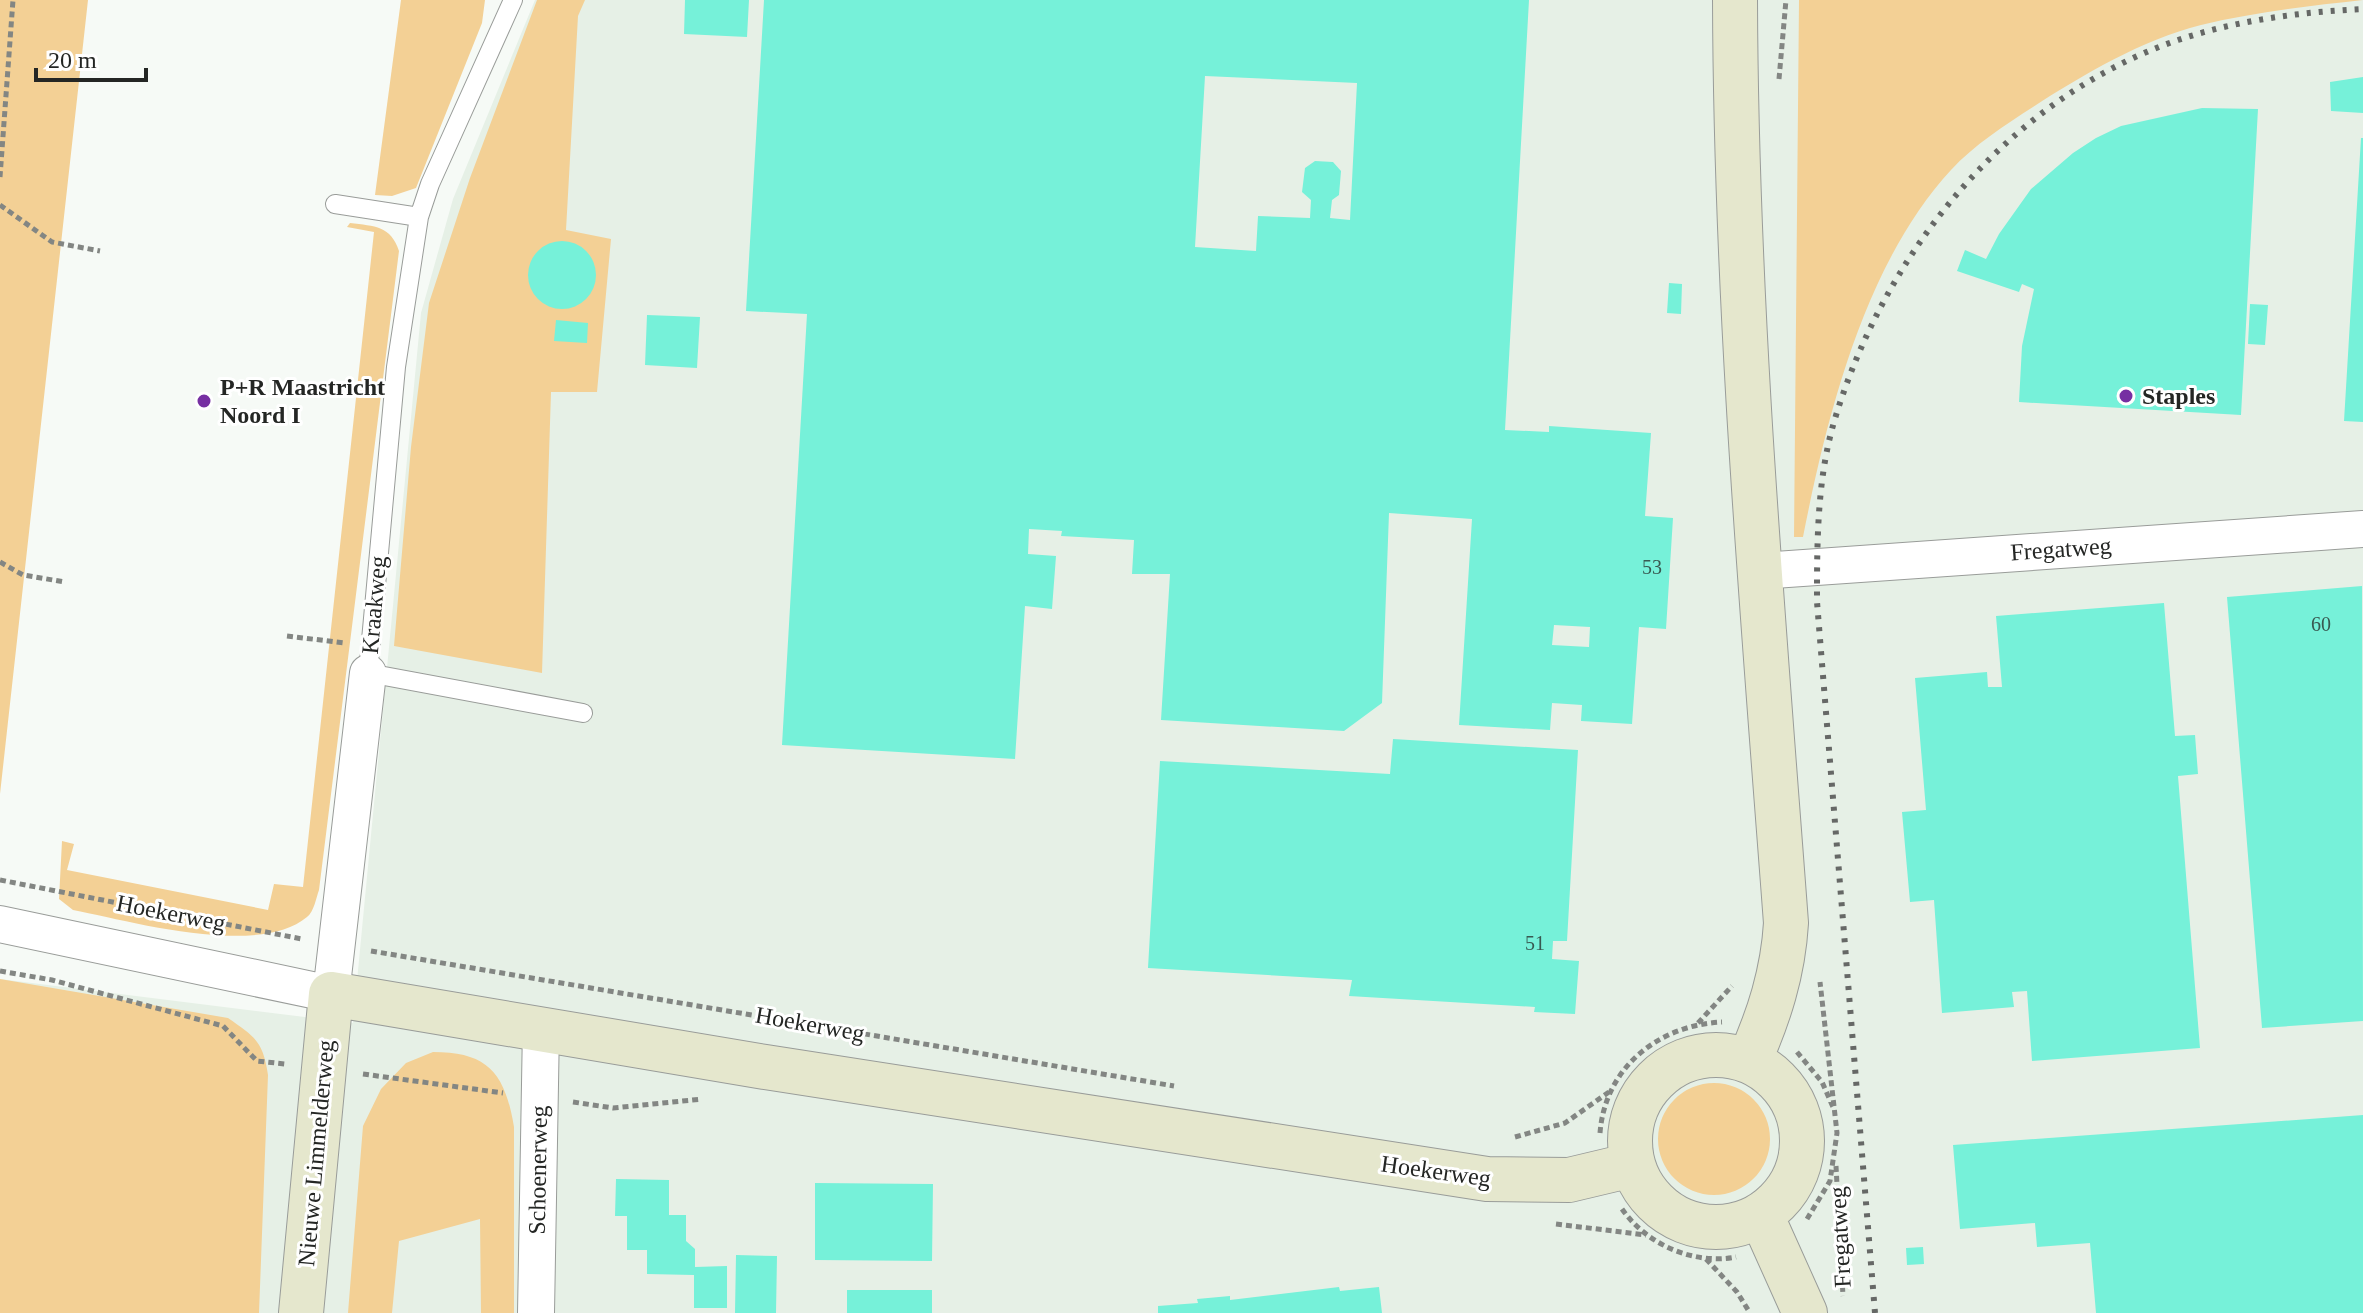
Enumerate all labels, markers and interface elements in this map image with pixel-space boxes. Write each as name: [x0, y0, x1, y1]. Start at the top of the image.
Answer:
scale bar: [36, 32, 146, 82]
text: 20 m: [48, 47, 97, 73]
place label: P+R Maastricht Noord I: [220, 374, 385, 428]
place label: Staples: [2142, 383, 2215, 409]
marker: Staples: [2117, 387, 2135, 405]
marker: P+R Maastricht Noord I: [195, 392, 213, 410]
street label: Fregatweg: [2010, 532, 2112, 566]
street label: Kraakweg: [357, 555, 391, 655]
house number: 53: [1642, 556, 1662, 578]
house number: 60: [2311, 613, 2331, 635]
street label: Hoekerweg: [114, 890, 228, 936]
house number: 51: [1525, 932, 1545, 954]
street label: Hoekerweg: [753, 1002, 867, 1046]
street label: Nieuwe Limmelderweg: [293, 1039, 339, 1267]
street label: Schoenerweg: [524, 1105, 552, 1235]
street label: Hoekerweg: [1379, 1150, 1493, 1192]
street label: Fregatweg: [1824, 1186, 1856, 1288]

